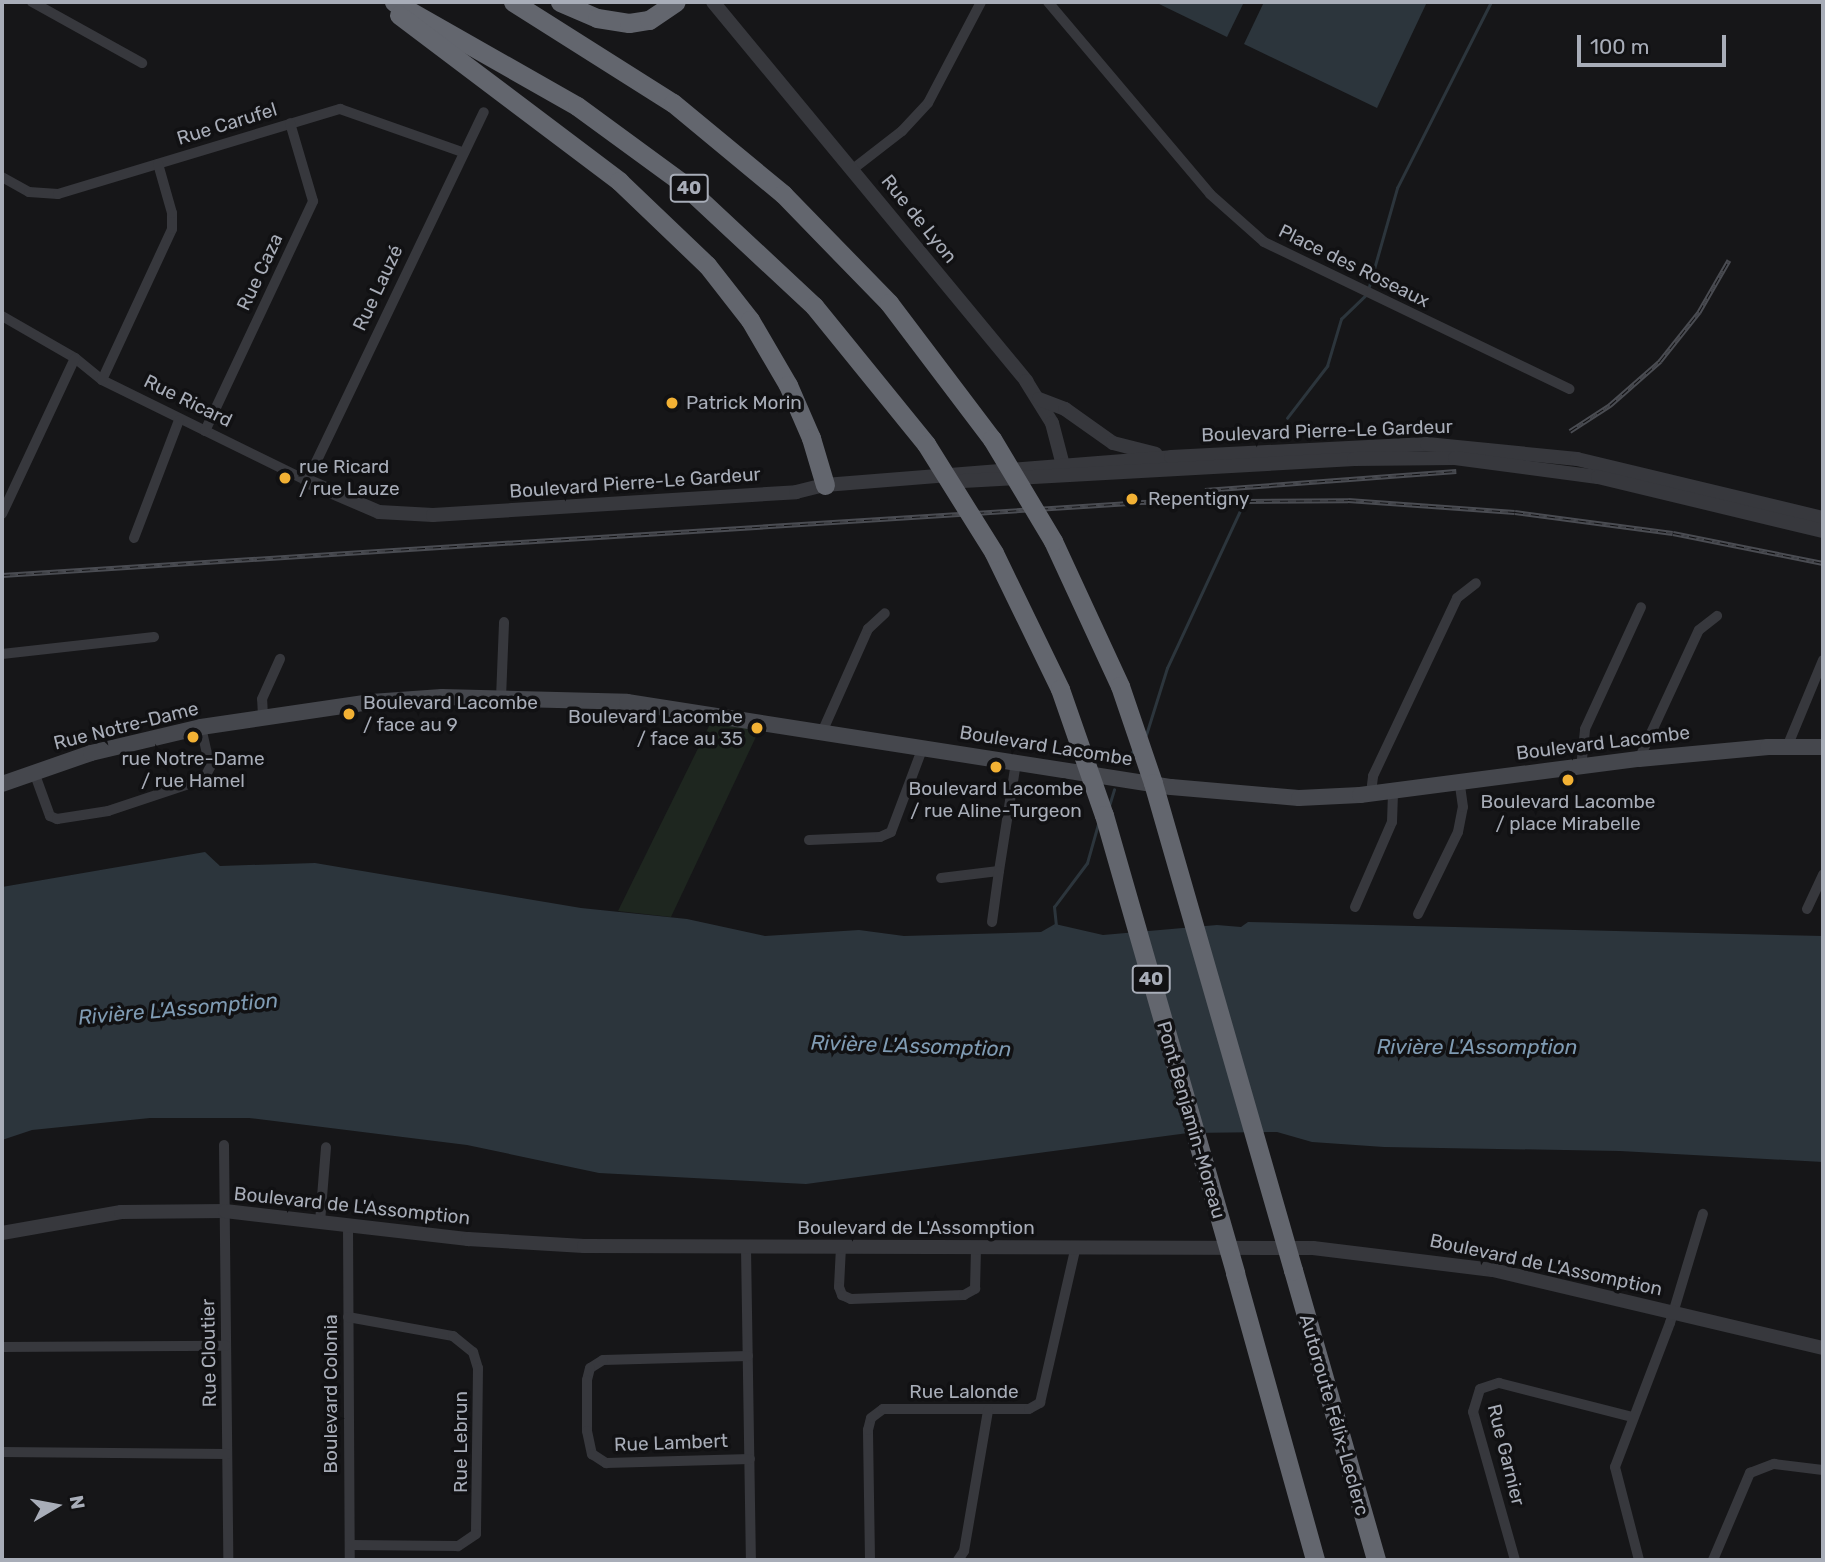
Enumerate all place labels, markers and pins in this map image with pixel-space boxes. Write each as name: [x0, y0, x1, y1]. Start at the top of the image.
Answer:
place label: Patrick Morin: [686, 392, 802, 414]
marker: Patrick Morin: [664, 395, 680, 411]
place label: rue Ricard / rue Lauze: [299, 456, 400, 500]
marker: rue Ricard / rue Lauze: [277, 470, 293, 486]
place label: Repentigny: [1148, 488, 1249, 510]
marker: Repentigny: [1122, 489, 1142, 509]
place label: Boulevard Lacombe / face au 9: [363, 692, 538, 736]
marker: Boulevard Lacombe / face au 9: [341, 706, 357, 722]
place label: Boulevard Lacombe / face au 35: [568, 706, 743, 750]
marker: Boulevard Lacombe / face au 35: [749, 720, 765, 736]
marker: rue Notre-Dame / rue Hamel: [185, 729, 201, 745]
place label: rue Notre-Dame / rue Hamel: [121, 748, 265, 792]
marker: Boulevard Lacombe / rue Aline-Turgeon: [988, 759, 1004, 775]
marker: Boulevard Lacombe / place Mirabelle: [1560, 772, 1576, 788]
place label: Boulevard Lacombe / rue Aline-Turgeon: [909, 778, 1083, 822]
place label: Boulevard Lacombe / place Mirabelle: [1481, 791, 1655, 835]

